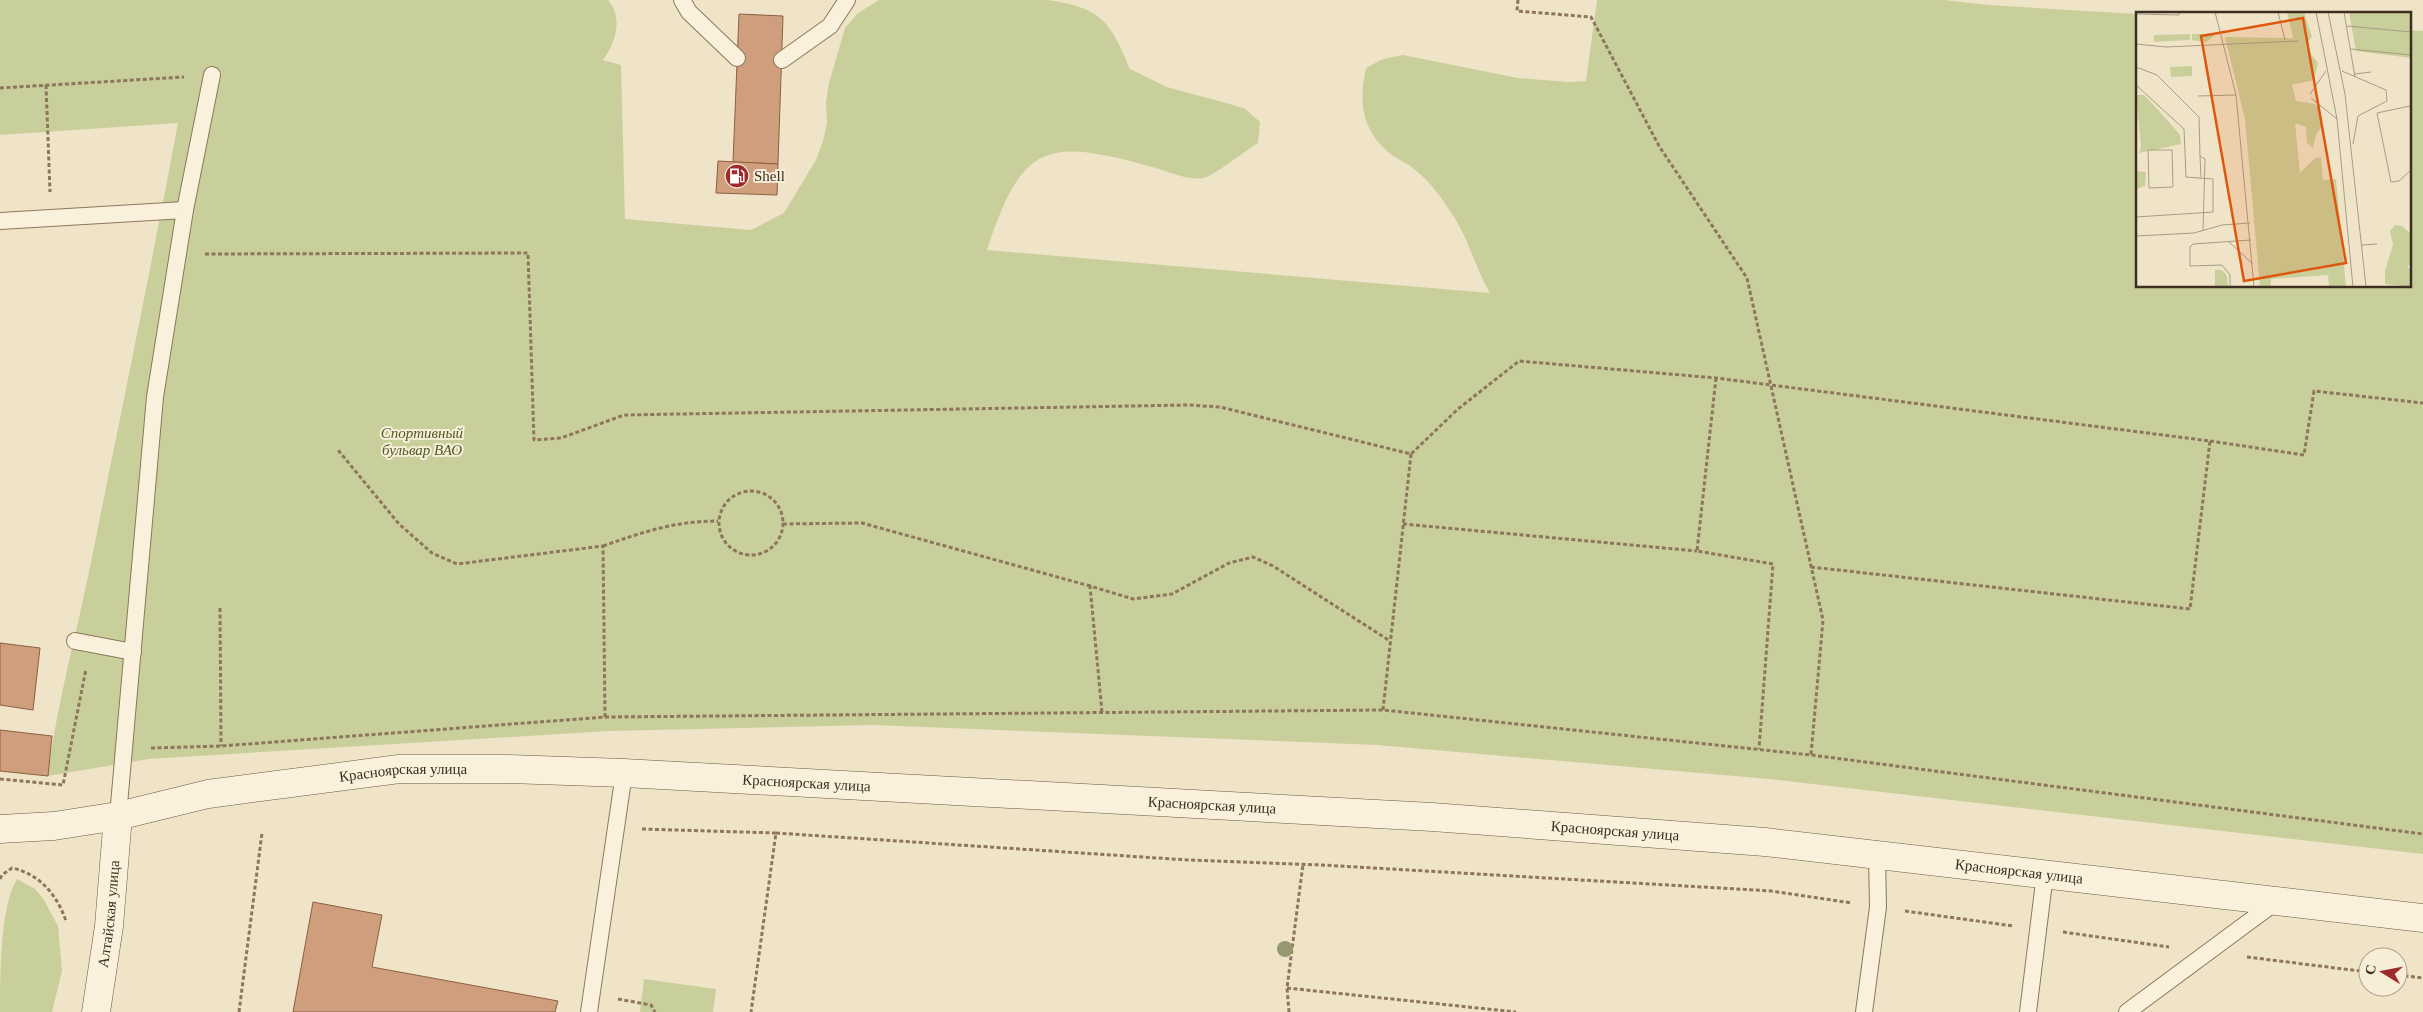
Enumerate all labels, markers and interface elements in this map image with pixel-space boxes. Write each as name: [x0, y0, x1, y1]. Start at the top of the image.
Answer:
inset map: [2136, 12, 2410, 288]
fuel station icon: Shell: [724, 163, 750, 189]
place label: Shell: [754, 168, 785, 184]
park label: Спортивный бульвар ВАО: [381, 425, 464, 458]
street label: Красноярская улица: [338, 761, 468, 785]
street label: Красноярская улица: [742, 771, 872, 794]
street label: Красноярская улица: [1147, 794, 1277, 817]
street label: Красноярская улица: [1550, 818, 1680, 844]
street label: Красноярская улица: [1954, 856, 2084, 887]
street label: Алтайская улица: [95, 859, 122, 969]
north arrow: [2358, 947, 2408, 997]
text: С: [2362, 964, 2379, 976]

